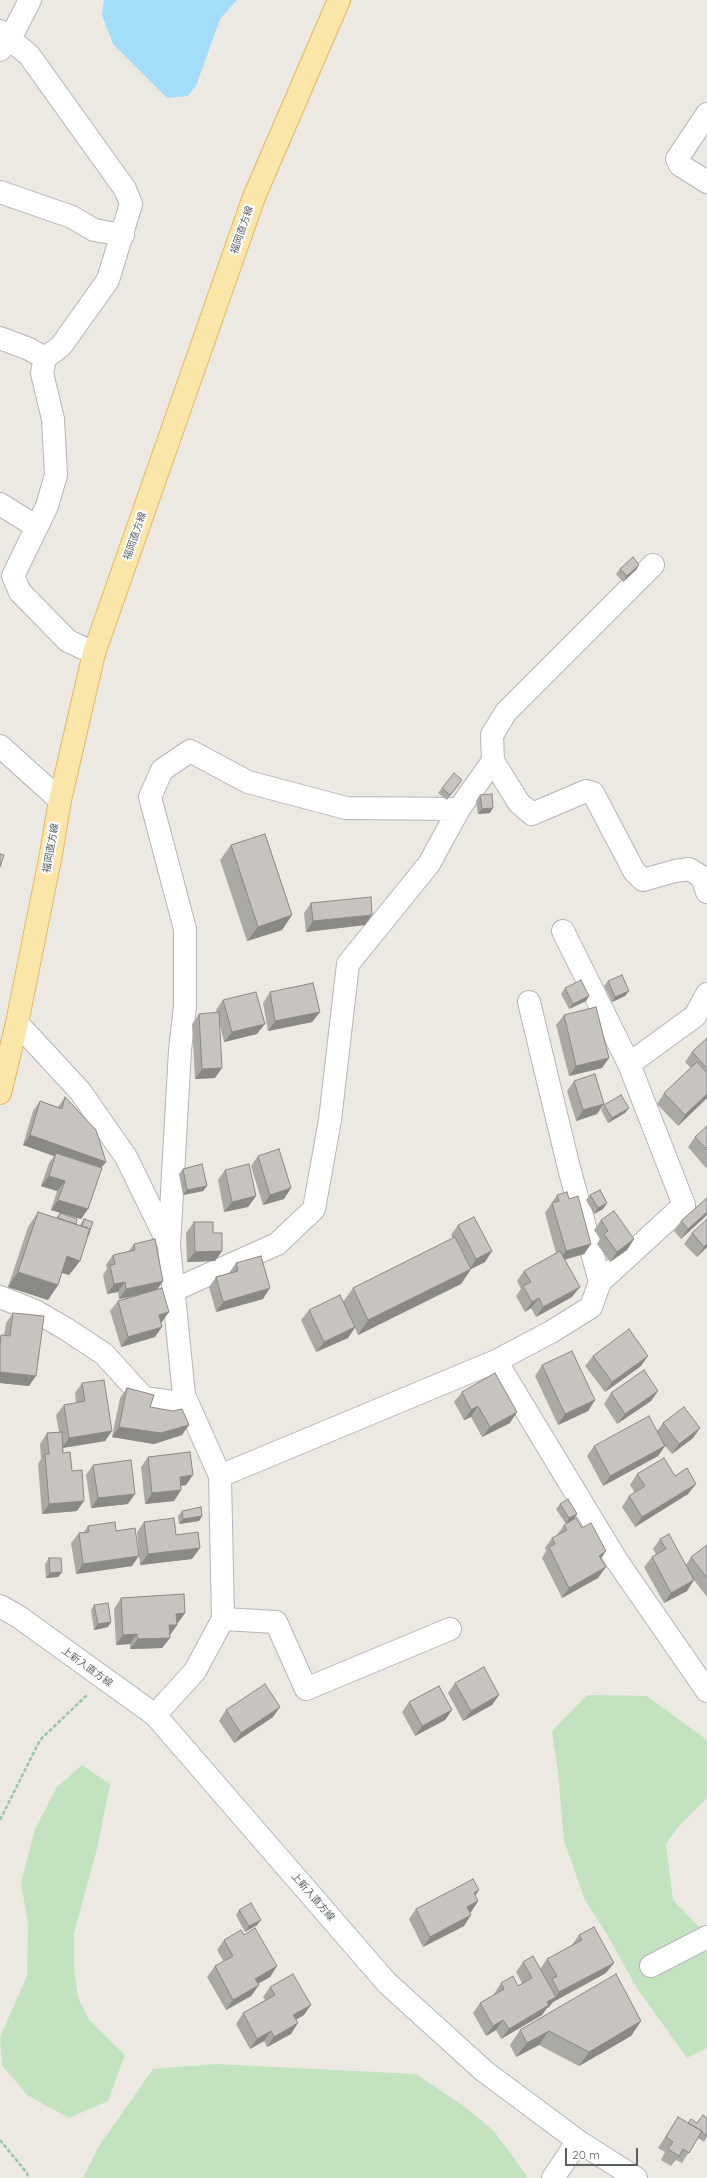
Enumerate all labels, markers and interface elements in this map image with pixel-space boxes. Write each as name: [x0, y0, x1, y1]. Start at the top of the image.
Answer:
street label: 福岡直方線: [228, 204, 256, 256]
street label: 福岡直方線: [121, 510, 149, 562]
street label: 福岡直方線: [41, 822, 61, 874]
street label: 上新入直方線: [59, 1645, 115, 1689]
street label: 上新入直方線: [289, 1870, 337, 1924]
scale bar: [567, 2140, 640, 2166]
text: 20 m: [572, 2147, 600, 2162]

